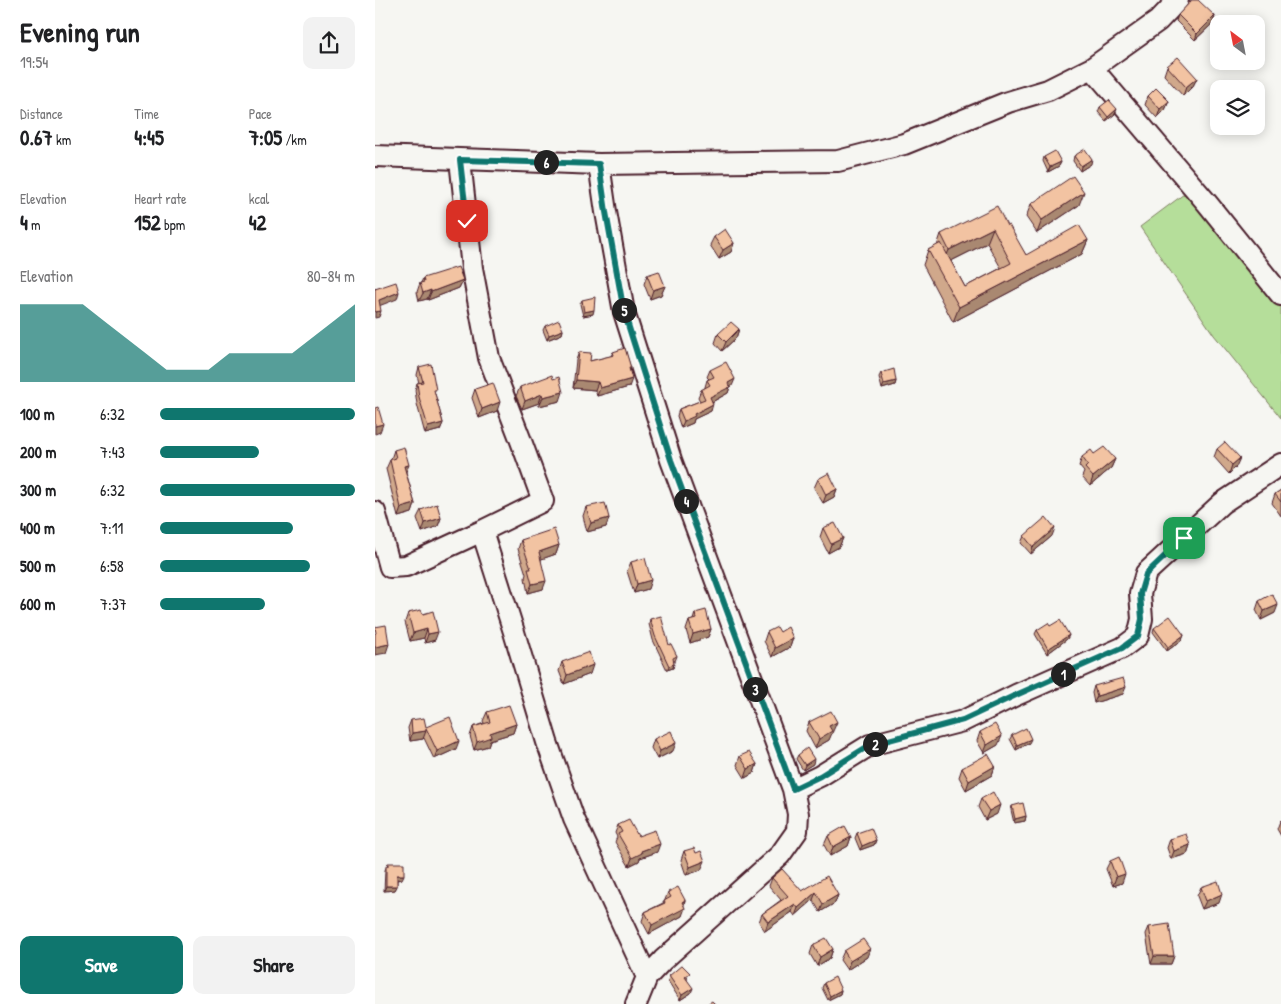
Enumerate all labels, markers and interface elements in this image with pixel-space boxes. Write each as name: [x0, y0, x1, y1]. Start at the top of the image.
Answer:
text: Evening run: [20, 13, 140, 51]
north arrow: [1210, 15, 1265, 70]
map controls: [1210, 15, 1265, 135]
button: share: [303, 17, 355, 69]
text: 19:54: [20, 51, 48, 73]
button: layers: [1210, 80, 1265, 135]
text: Distance: [20, 104, 63, 123]
text: Time: [134, 104, 159, 123]
text: Pace: [249, 104, 272, 123]
text: 0.67: [20, 123, 53, 152]
text: 4:45: [134, 123, 164, 152]
text: 7:05: [249, 123, 282, 152]
text: km: [53, 130, 71, 149]
text: /km: [282, 130, 307, 149]
pin: 6: [533, 150, 559, 174]
text: 6: [544, 153, 549, 172]
text: Elevation: [20, 189, 67, 208]
text: Heart rate: [134, 189, 187, 208]
text: kcal: [249, 189, 269, 208]
pin: [446, 200, 488, 242]
icon: check: [453, 207, 481, 235]
text: 4: [20, 208, 28, 237]
text: 152: [134, 208, 161, 237]
text: 42: [249, 208, 266, 237]
text: m: [28, 215, 41, 234]
text: bpm: [161, 215, 185, 234]
text: Elevation: [20, 265, 73, 287]
text: 80–84 m: [307, 265, 355, 287]
pin: 5: [611, 298, 637, 322]
text: 5: [622, 301, 627, 320]
text: 100 m: [20, 403, 55, 425]
text: 6:32: [100, 403, 125, 425]
text: 200 m: [20, 441, 56, 463]
text: 7:43: [100, 441, 125, 463]
text: 300 m: [20, 479, 56, 501]
text: 6:32: [100, 479, 125, 501]
pin: 4: [673, 488, 699, 514]
text: 4: [684, 492, 689, 511]
text: 400 m: [20, 517, 55, 539]
text: 7:11: [100, 517, 123, 539]
pin: [1163, 517, 1205, 559]
icon: arrive: [1170, 524, 1198, 552]
text: 500 m: [20, 555, 56, 577]
text: 6:58: [100, 555, 124, 577]
text: 600 m: [20, 593, 55, 615]
text: 7:37: [100, 593, 127, 615]
pin: 1: [1051, 662, 1075, 686]
text: 1: [1061, 665, 1066, 684]
pin: 3: [743, 676, 767, 702]
text: 3: [752, 680, 759, 699]
pin: 2: [863, 732, 887, 756]
text: 2: [872, 735, 879, 754]
button: Save: [20, 936, 183, 994]
button: Share: [193, 936, 355, 994]

